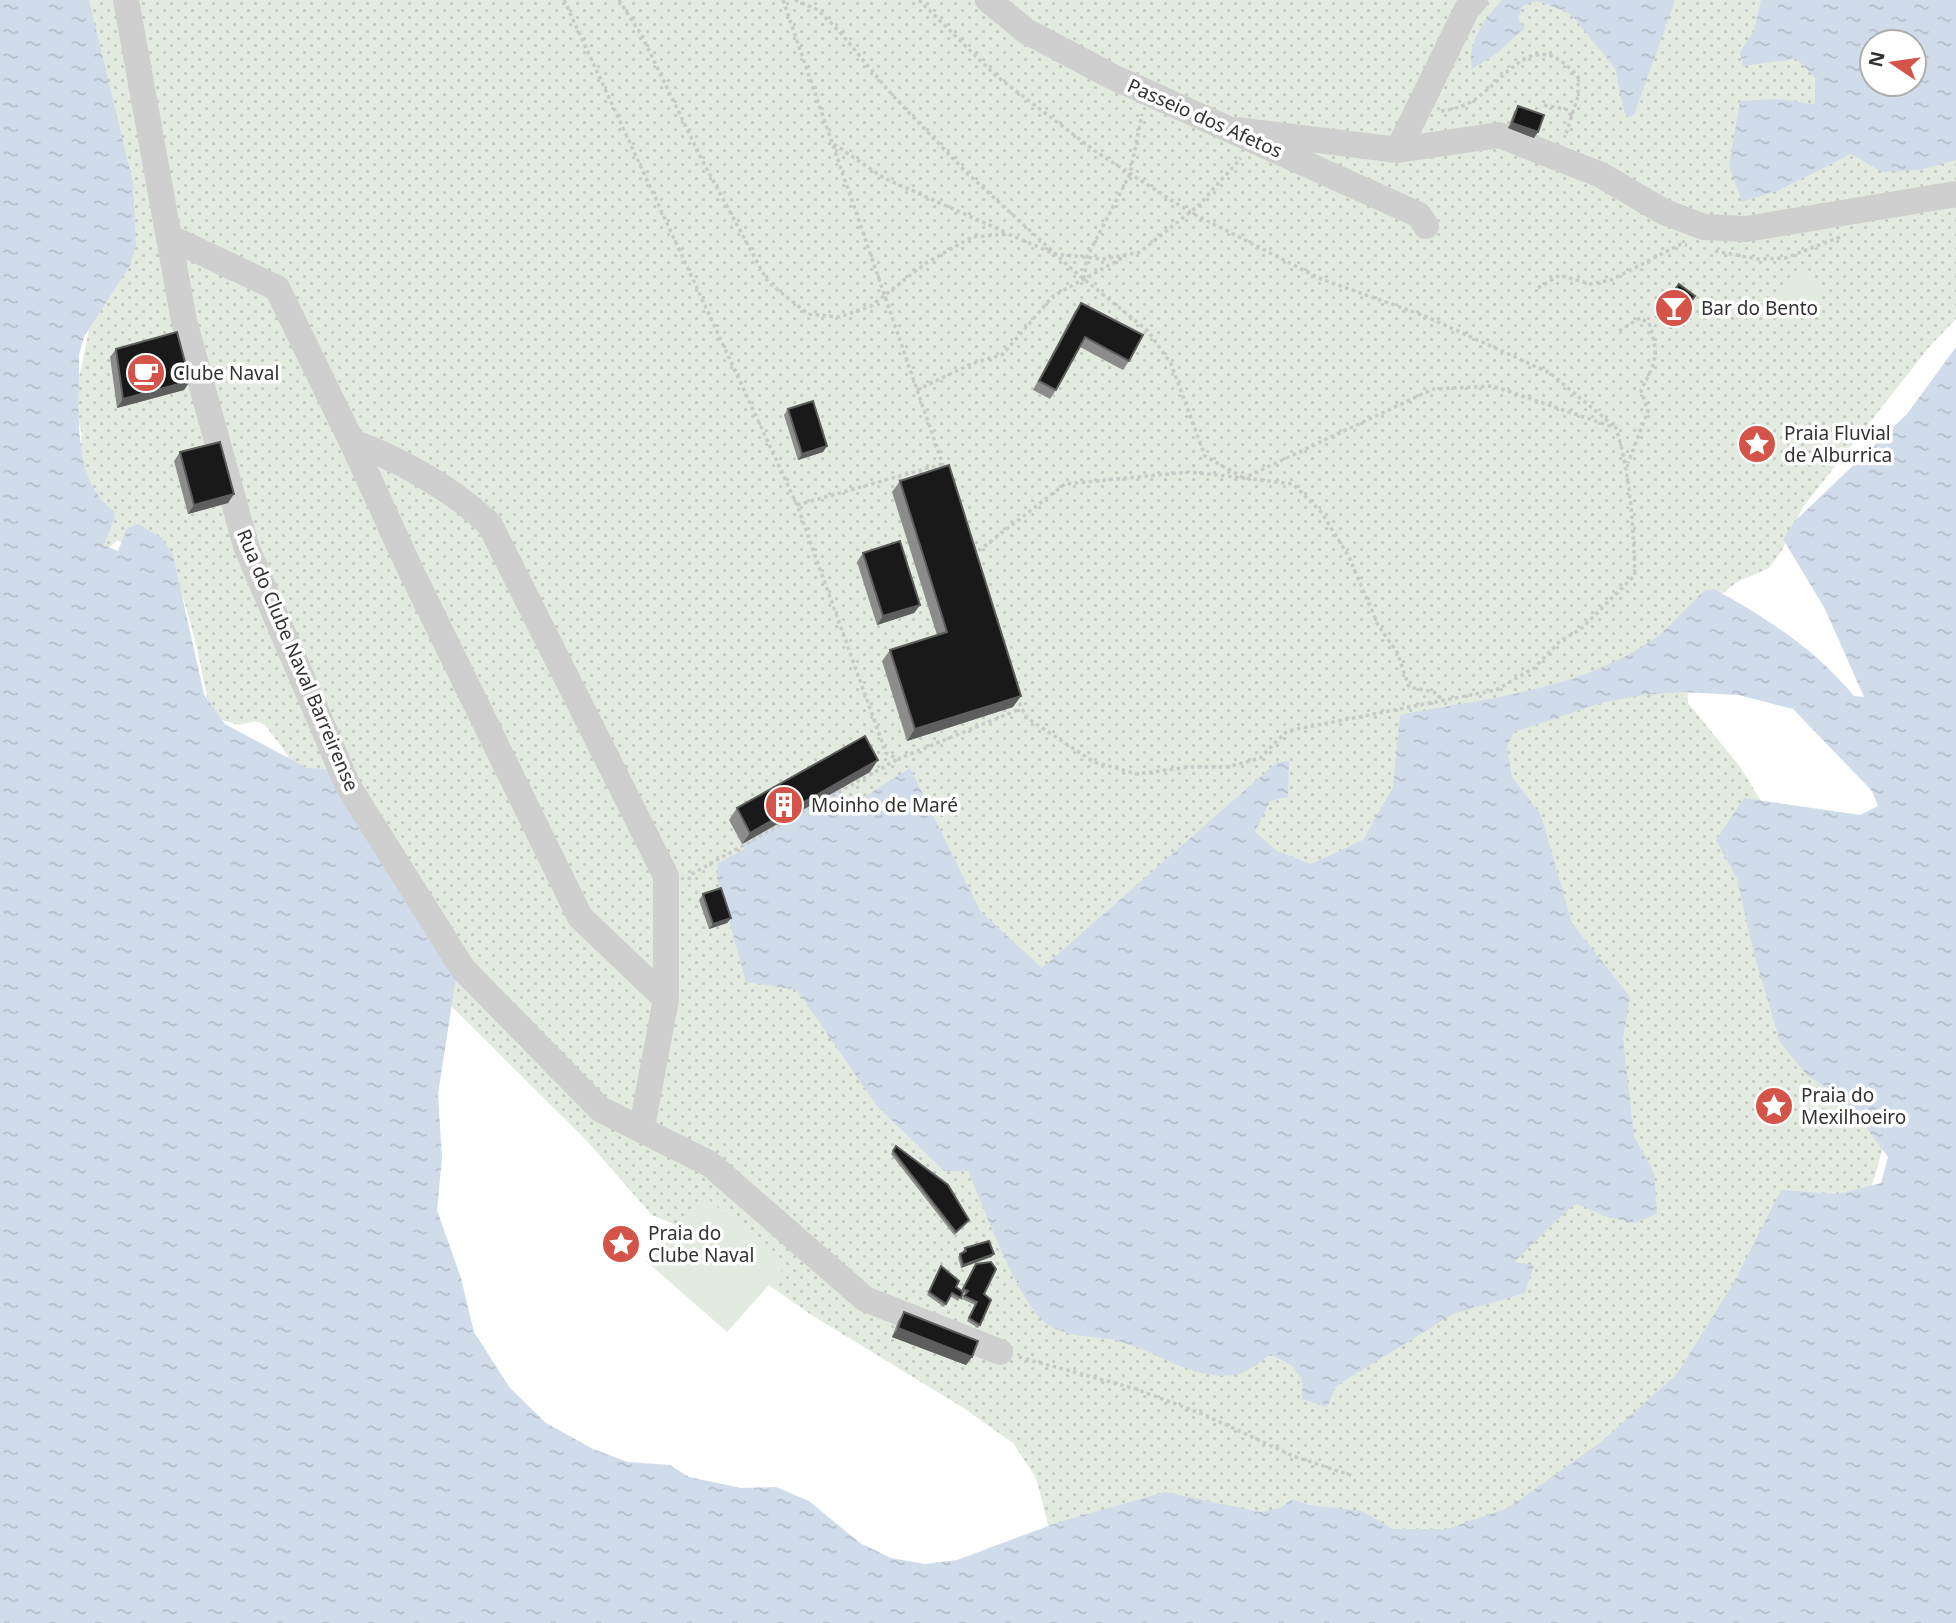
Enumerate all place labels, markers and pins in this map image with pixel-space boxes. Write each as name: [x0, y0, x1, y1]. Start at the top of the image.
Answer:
bar icon: Bar do Bento: [1653, 287, 1695, 329]
place label: Bar do Bento: [1701, 295, 1818, 321]
cafe icon: Clube Naval: [125, 352, 167, 394]
place label: Clube Naval: [173, 360, 279, 386]
place label: Praia Fluvial de Alburrica: [1784, 420, 1892, 468]
place icon: Praia Fluvial de Alburrica: [1736, 423, 1778, 465]
building icon: Moinho de Maré: [763, 784, 805, 826]
place label: Moinho de Maré: [811, 792, 958, 818]
place label: Praia do Mexilhoeiro: [1801, 1082, 1906, 1130]
place icon: Praia do Mexilhoeiro: [1753, 1085, 1795, 1127]
place label: Praia do Clube Naval: [648, 1220, 754, 1268]
place icon: Praia do Clube Naval: [600, 1223, 642, 1265]

